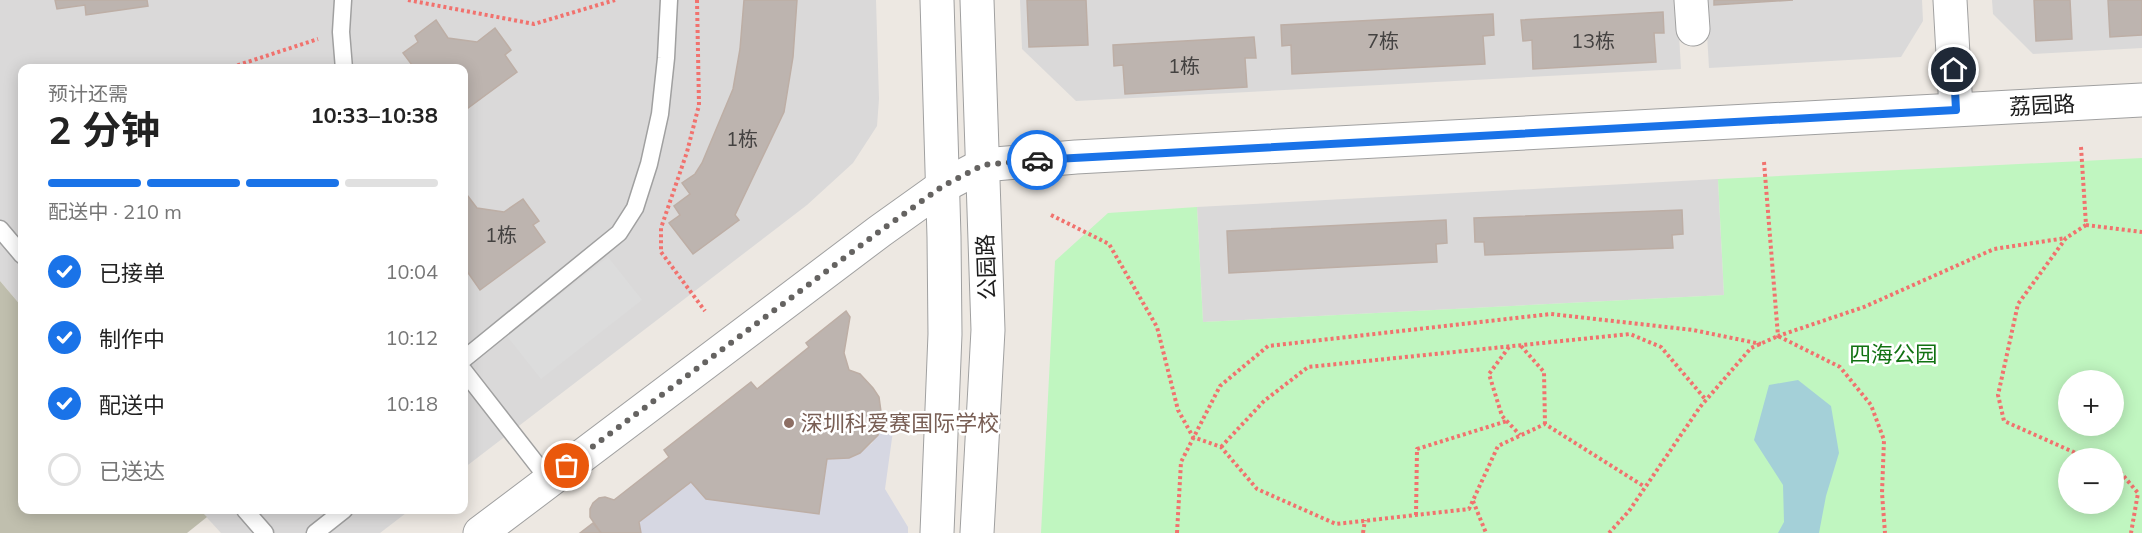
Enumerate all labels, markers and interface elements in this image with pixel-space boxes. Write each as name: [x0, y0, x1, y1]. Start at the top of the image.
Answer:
house number: 7栋: [1367, 28, 1399, 53]
house number: 13栋: [1571, 28, 1615, 53]
pin: [1928, 44, 1979, 95]
house number: 1栋: [1168, 53, 1200, 78]
icon: home: [1937, 53, 1970, 86]
text: 预计还需: [48, 81, 128, 106]
street label: 荔园路: [2008, 89, 2076, 121]
text: 10:33–10:38: [310, 101, 438, 129]
text: 2 分钟: [48, 105, 160, 154]
house number: 1栋: [726, 126, 758, 151]
courier: [1007, 130, 1067, 190]
icon: car: [1021, 144, 1054, 177]
text: 配送中 · 210 m: [48, 199, 182, 224]
house number: 1栋: [485, 222, 517, 247]
street label: 公园路: [971, 234, 1001, 300]
icon: check: [48, 255, 81, 288]
text: 已接单: [99, 259, 165, 287]
text: 10:04: [385, 259, 438, 284]
icon: check: [48, 321, 81, 354]
text: 制作中: [99, 325, 165, 353]
text: 10:12: [385, 325, 438, 350]
park label: 四海公园: [1849, 340, 1937, 368]
map controls: [2058, 370, 2124, 514]
button: +: [2058, 370, 2124, 436]
icon: check: [48, 387, 81, 420]
text: 配送中: [99, 391, 165, 419]
text: 10:18: [385, 391, 438, 416]
place label: 深圳科爱赛国际学校: [801, 409, 999, 437]
marker: 深圳科爱赛国际学校: [782, 416, 796, 430]
pin: [541, 440, 592, 491]
button: −: [2058, 448, 2124, 514]
icon: bag: [550, 449, 583, 482]
text: 已送达: [99, 457, 165, 485]

